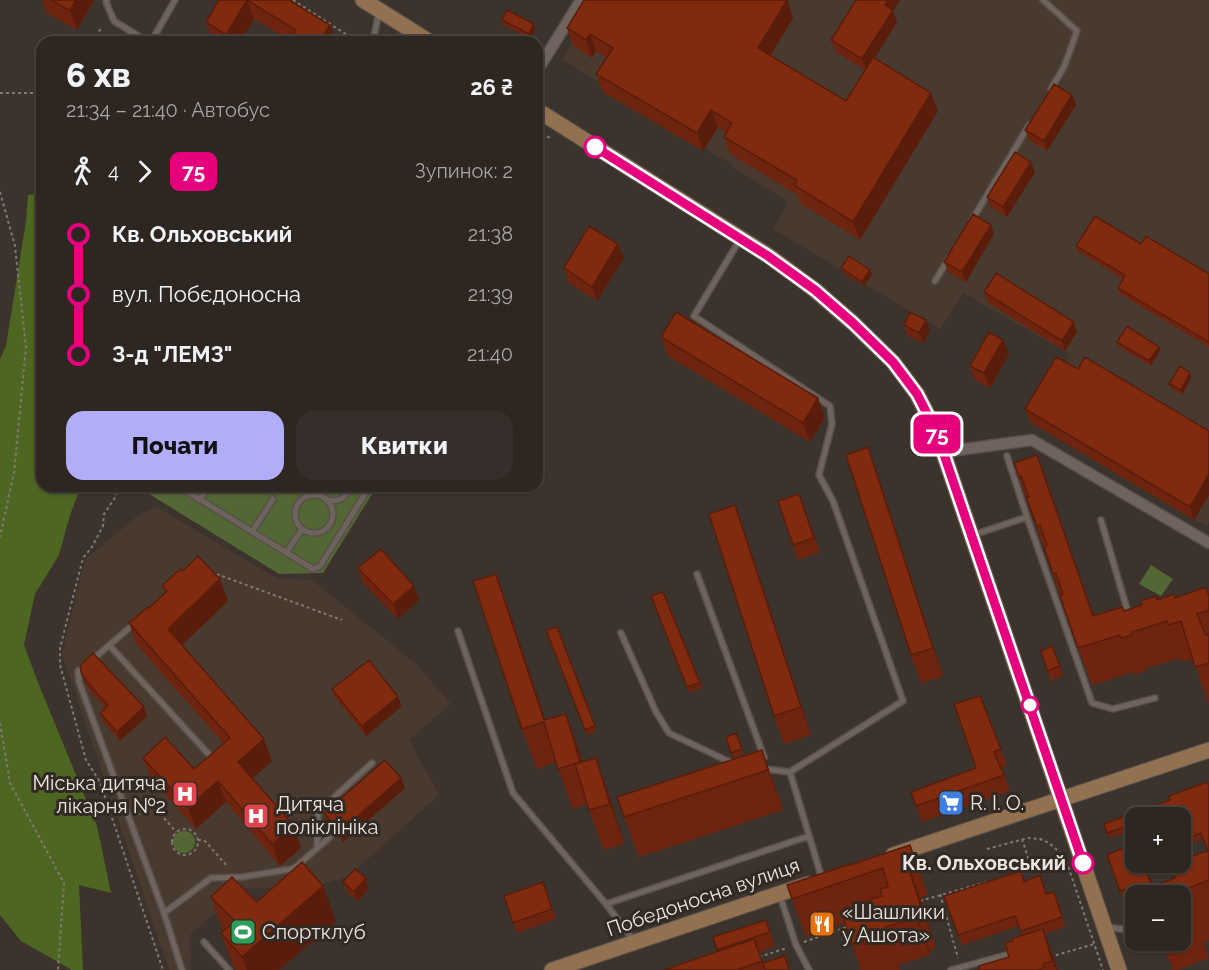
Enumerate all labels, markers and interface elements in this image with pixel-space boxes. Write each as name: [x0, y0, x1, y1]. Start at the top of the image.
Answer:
text: 6 хв: [66, 56, 131, 95]
text: 26 ₴: [470, 74, 513, 100]
text: 21:34 – 21:40 · Автобус: [66, 98, 270, 122]
unlabelled marker: [584, 136, 606, 158]
icon: walk: [66, 155, 99, 188]
icon: forward: [128, 155, 161, 188]
text: 4: [108, 159, 119, 183]
text: 75: [182, 159, 205, 184]
text: Зупинок: 2: [415, 159, 513, 183]
text: Кв. Ольховський: [112, 221, 292, 247]
text: 21:38: [468, 222, 513, 246]
text: вул. Побєдоносна: [112, 281, 301, 307]
text: 21:39: [468, 282, 513, 306]
text: З-д "ЛЕМЗ": [112, 341, 232, 367]
text: 21:40: [467, 342, 513, 366]
button: Почати: [66, 411, 284, 480]
button: Квитки: [296, 411, 513, 480]
line badge: 75: [910, 414, 964, 454]
text: 75: [925, 422, 949, 447]
unlabelled marker: [1021, 696, 1039, 714]
place label: Міська дитяча лікарня №2: [33, 771, 166, 818]
hospital icon: Міська дитяча лікарня №2: [170, 779, 200, 809]
supermarket icon: R. I. O.: [936, 788, 966, 818]
place label: R. I. O.: [970, 791, 1024, 815]
place label: Дитяча поліклініка: [276, 792, 378, 839]
hospital icon: Дитяча поліклініка: [241, 801, 271, 831]
map controls: [1125, 807, 1191, 951]
button: +: [1125, 807, 1191, 873]
place label: Кв. Ольховський: [902, 851, 1066, 875]
marker: Кв. Ольховський: [1072, 852, 1094, 874]
street label: Победоносна вулиця: [603, 853, 803, 941]
button: −: [1125, 885, 1191, 951]
place label: «Шашлики у Ашота»: [842, 900, 945, 947]
restaurant icon: «Шашлики у Ашота»: [807, 909, 837, 939]
sports icon: Спортклуб: [228, 917, 258, 947]
place label: Спортклуб: [262, 920, 366, 944]

